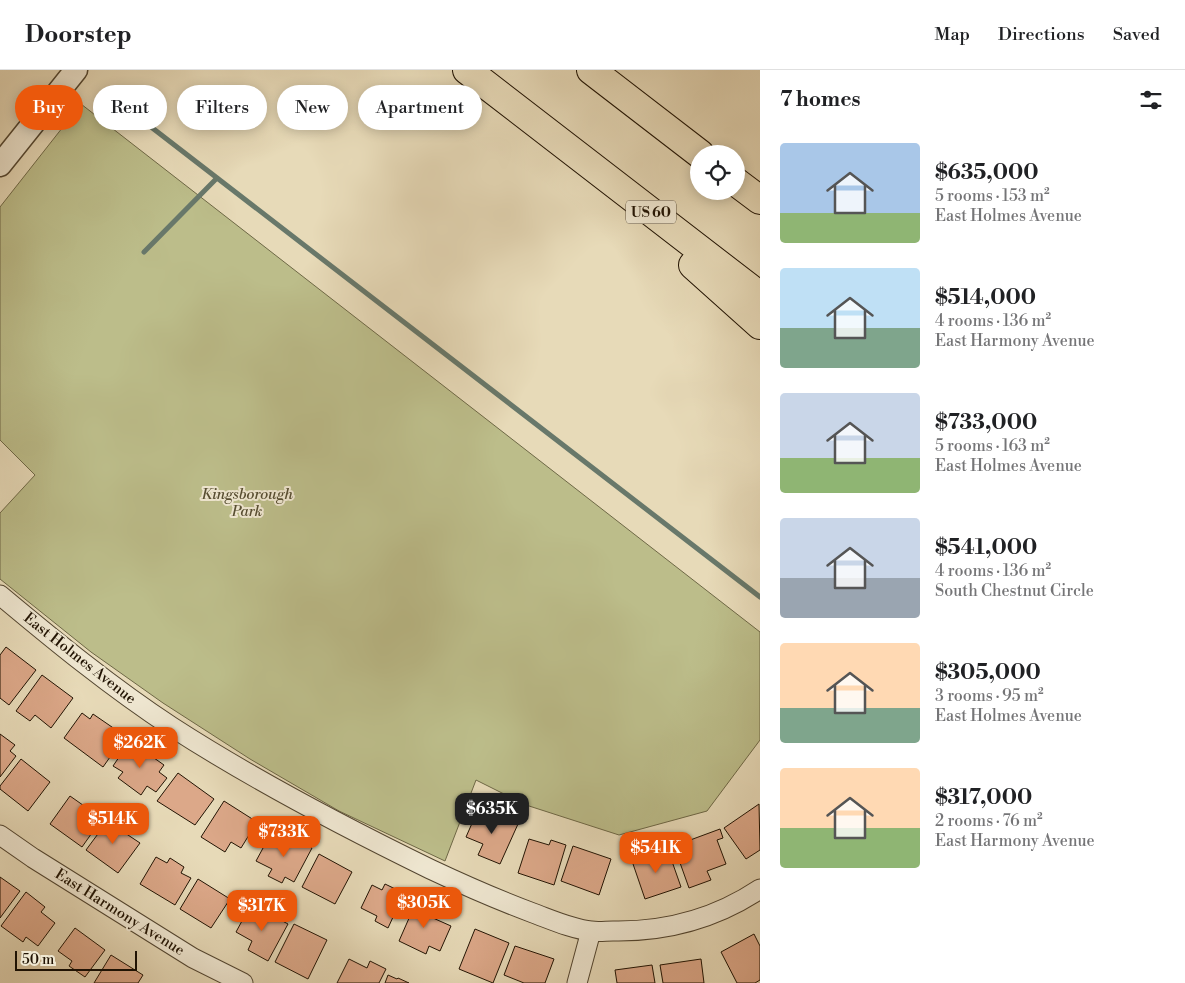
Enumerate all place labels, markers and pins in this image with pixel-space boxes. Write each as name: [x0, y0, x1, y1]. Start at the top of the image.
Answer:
pin: $262K: [105, 726, 175, 769]
pin: $635K: [457, 792, 527, 835]
pin: $514K: [78, 802, 148, 845]
pin: $733K: [249, 816, 319, 858]
pin: $541K: [621, 832, 691, 874]
pin: $305K: [389, 886, 459, 929]
pin: $317K: [227, 890, 297, 932]

